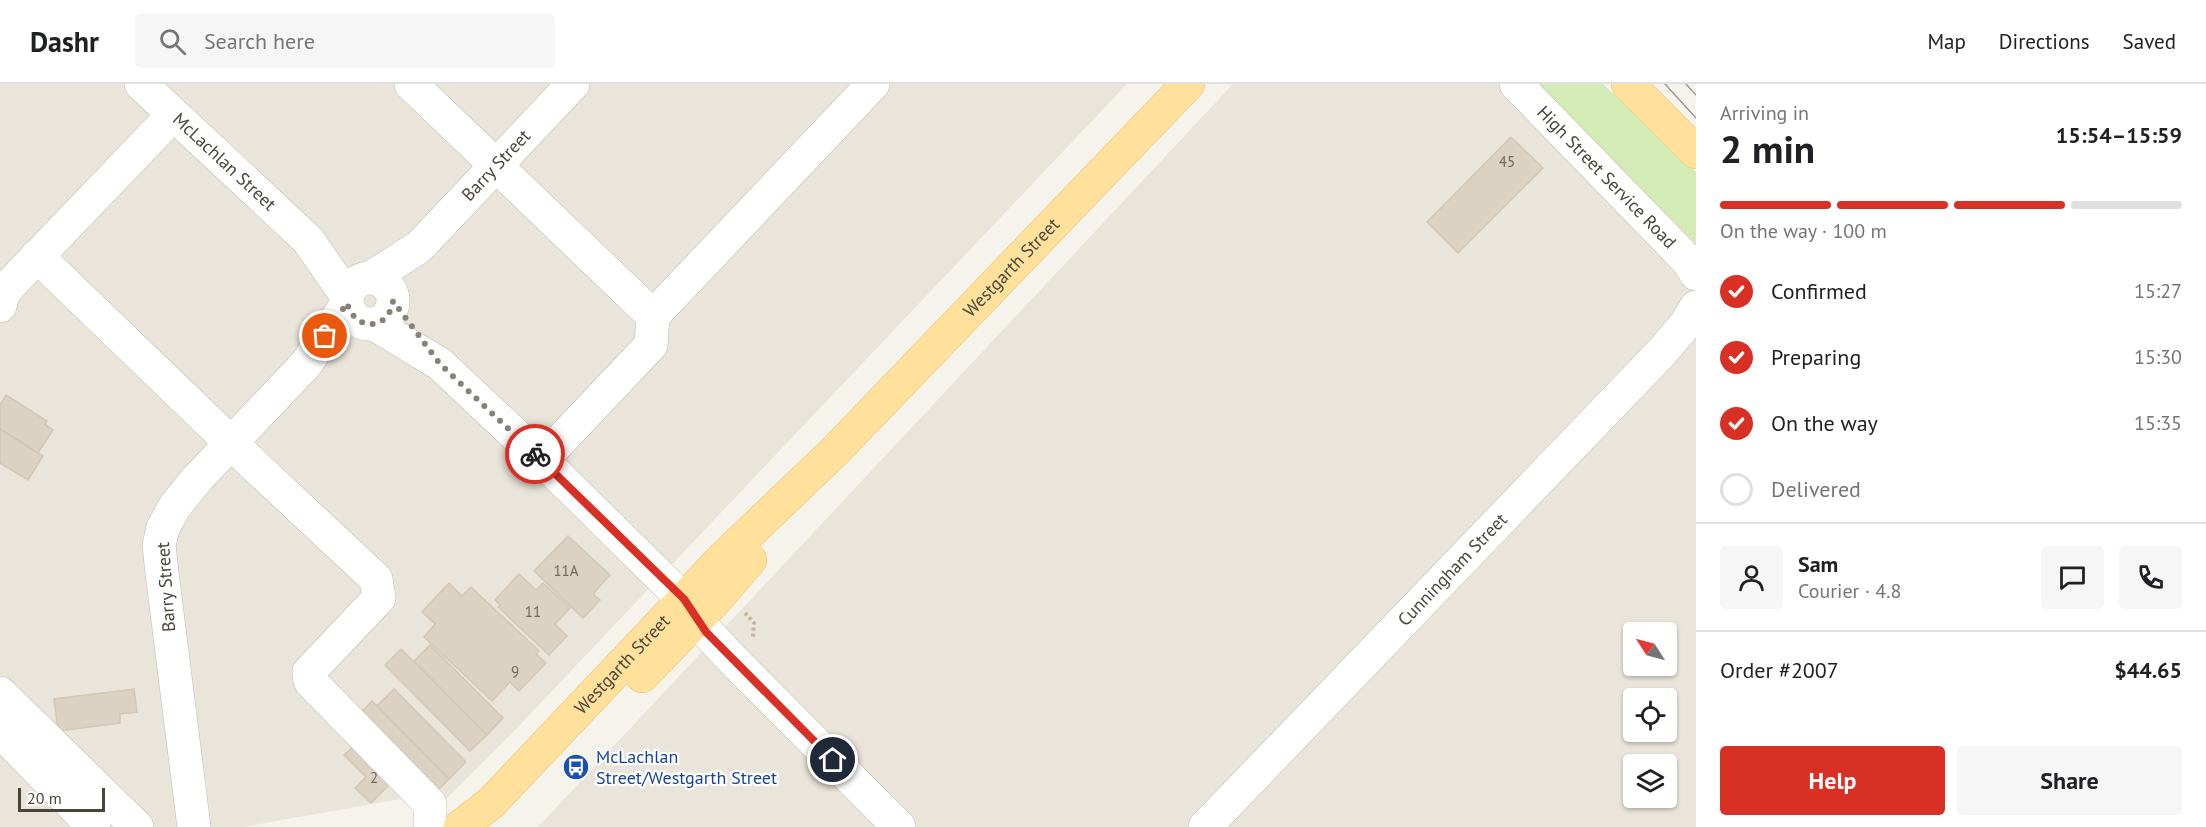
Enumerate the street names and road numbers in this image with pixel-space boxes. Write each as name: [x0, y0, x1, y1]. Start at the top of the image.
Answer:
street label: High Street Service Road: [1532, 101, 1682, 253]
street label: McLachlan Street: [168, 108, 281, 215]
street label: Barry Street: [456, 124, 535, 206]
street label: Westgarth Street: [958, 213, 1064, 322]
street label: Cunningham Street: [1393, 508, 1512, 631]
street label: Barry Street: [151, 541, 180, 633]
street label: Westgarth Street: [569, 609, 675, 719]

